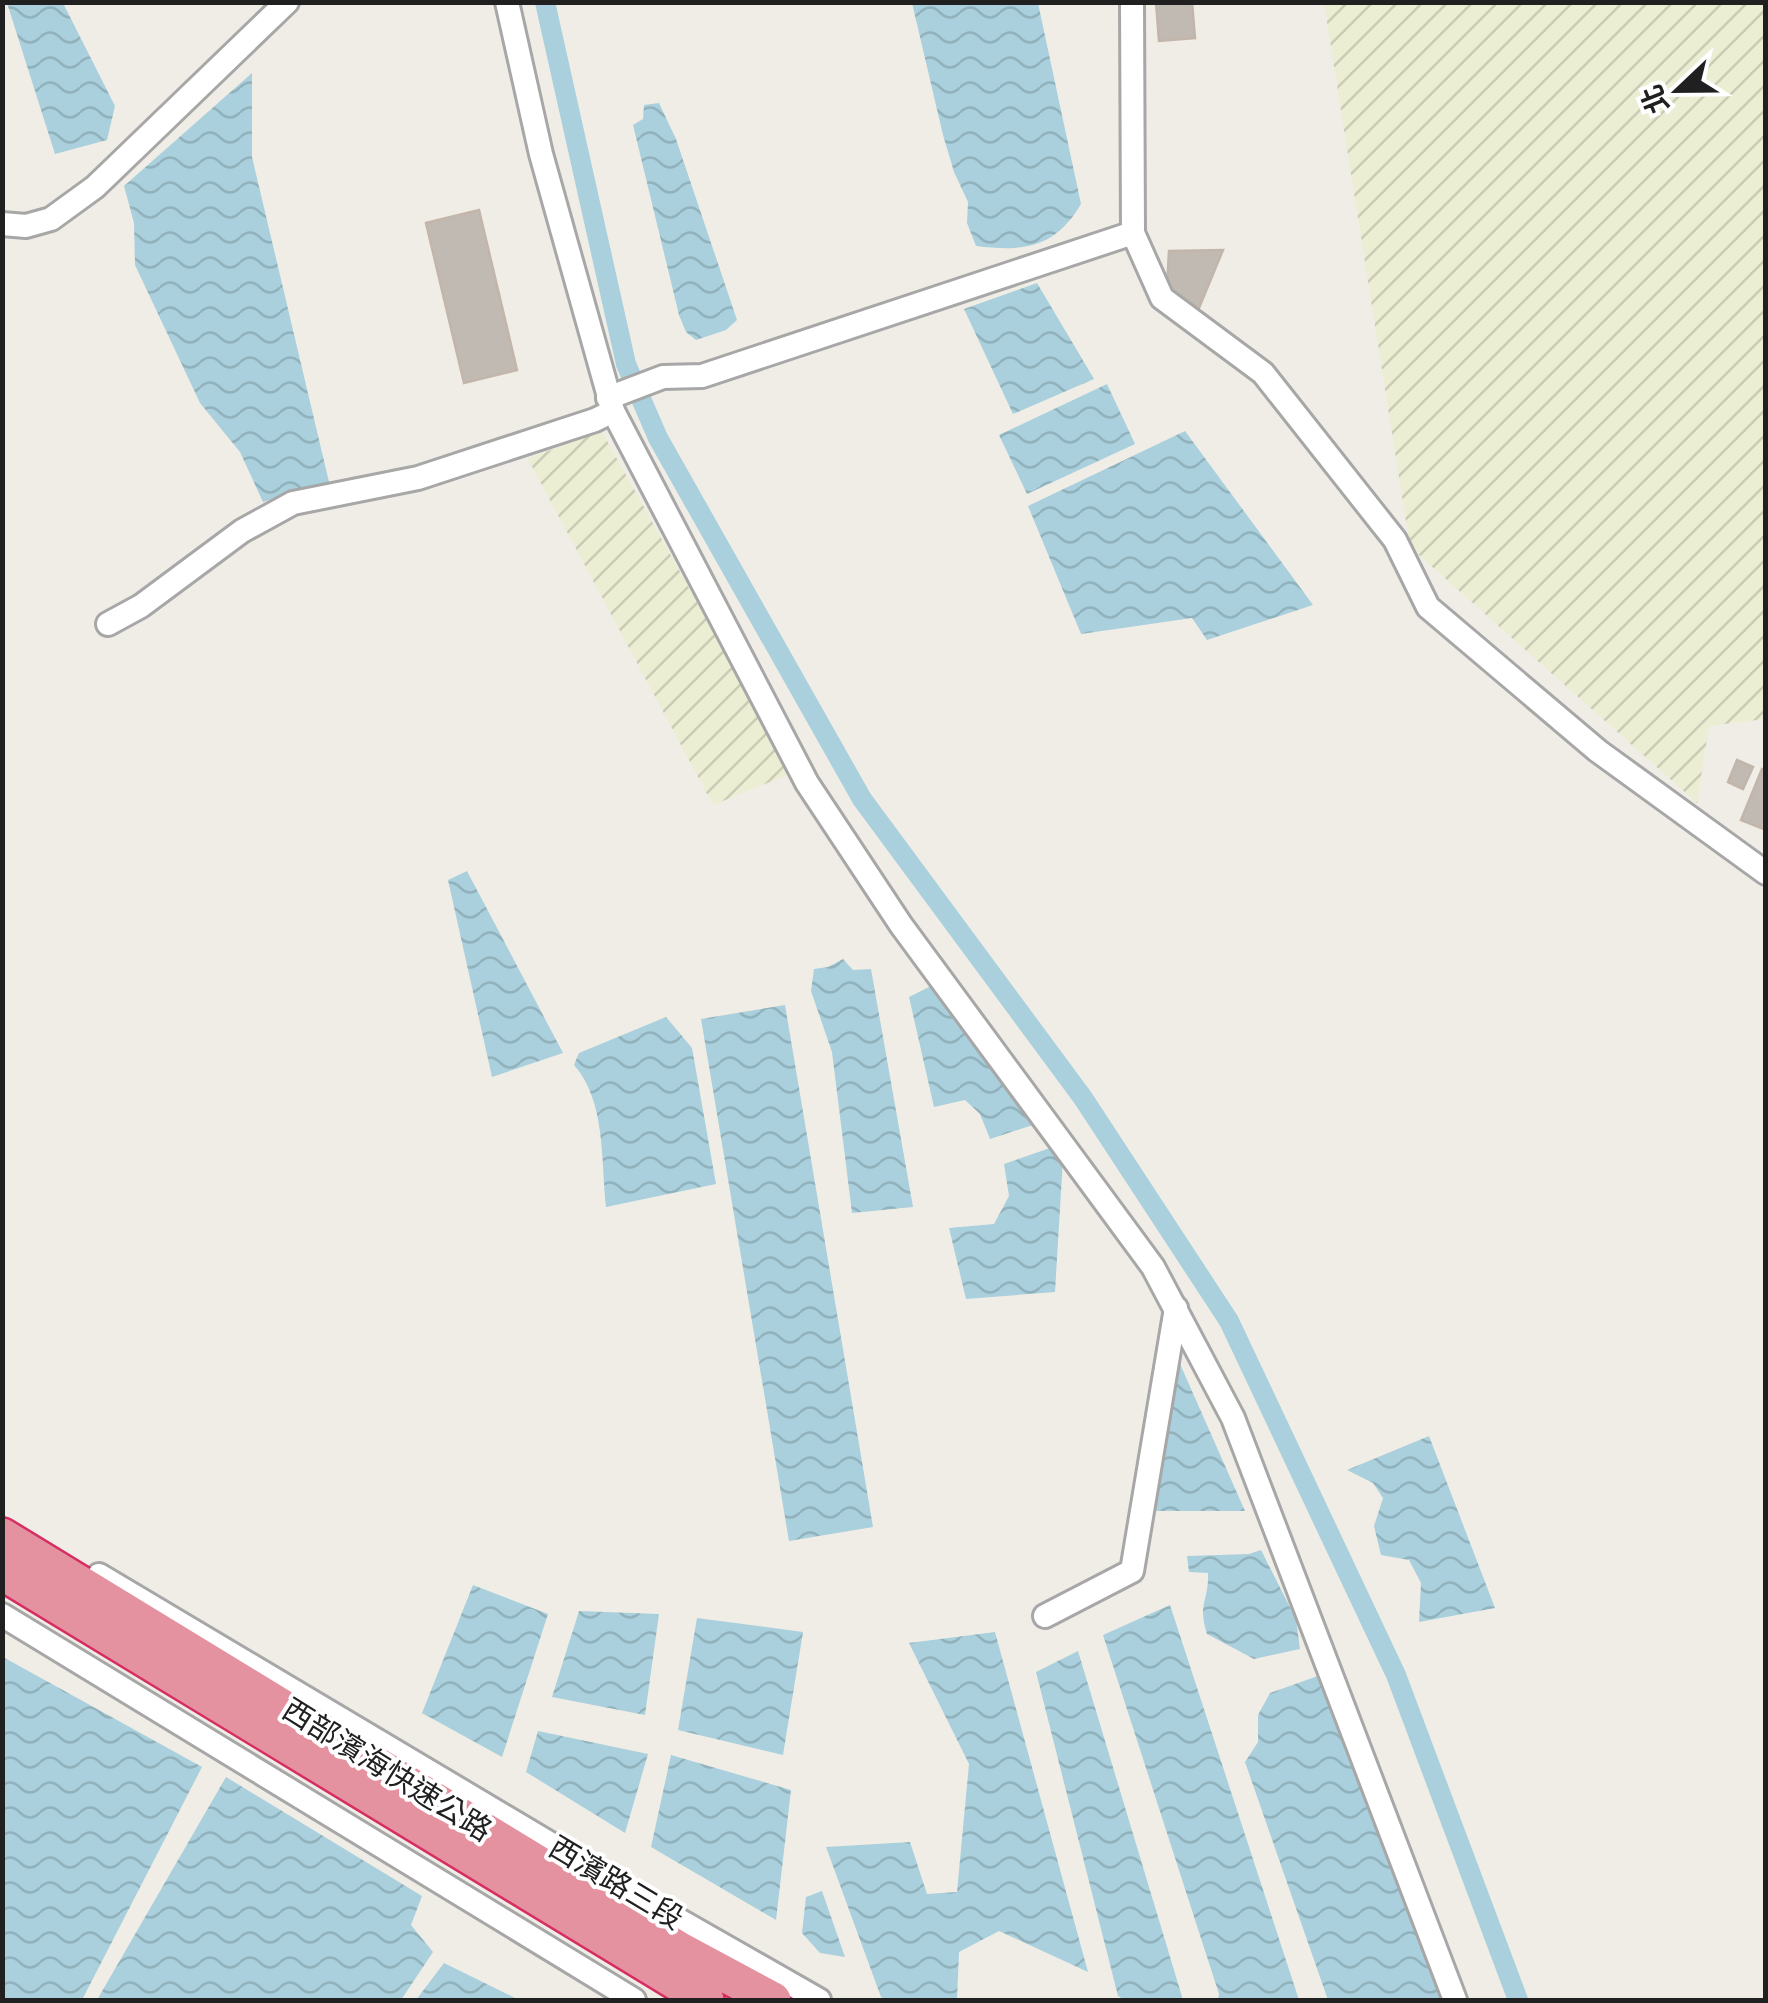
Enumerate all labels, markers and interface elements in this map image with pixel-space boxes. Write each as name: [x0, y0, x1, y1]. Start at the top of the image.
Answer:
north arrow: [1628, 40, 1728, 140]
text: 北: [1631, 80, 1677, 120]
street label: 西部濱海快速公路: [275, 1688, 500, 1850]
street label: 西濱路三段: [542, 1826, 692, 1938]

